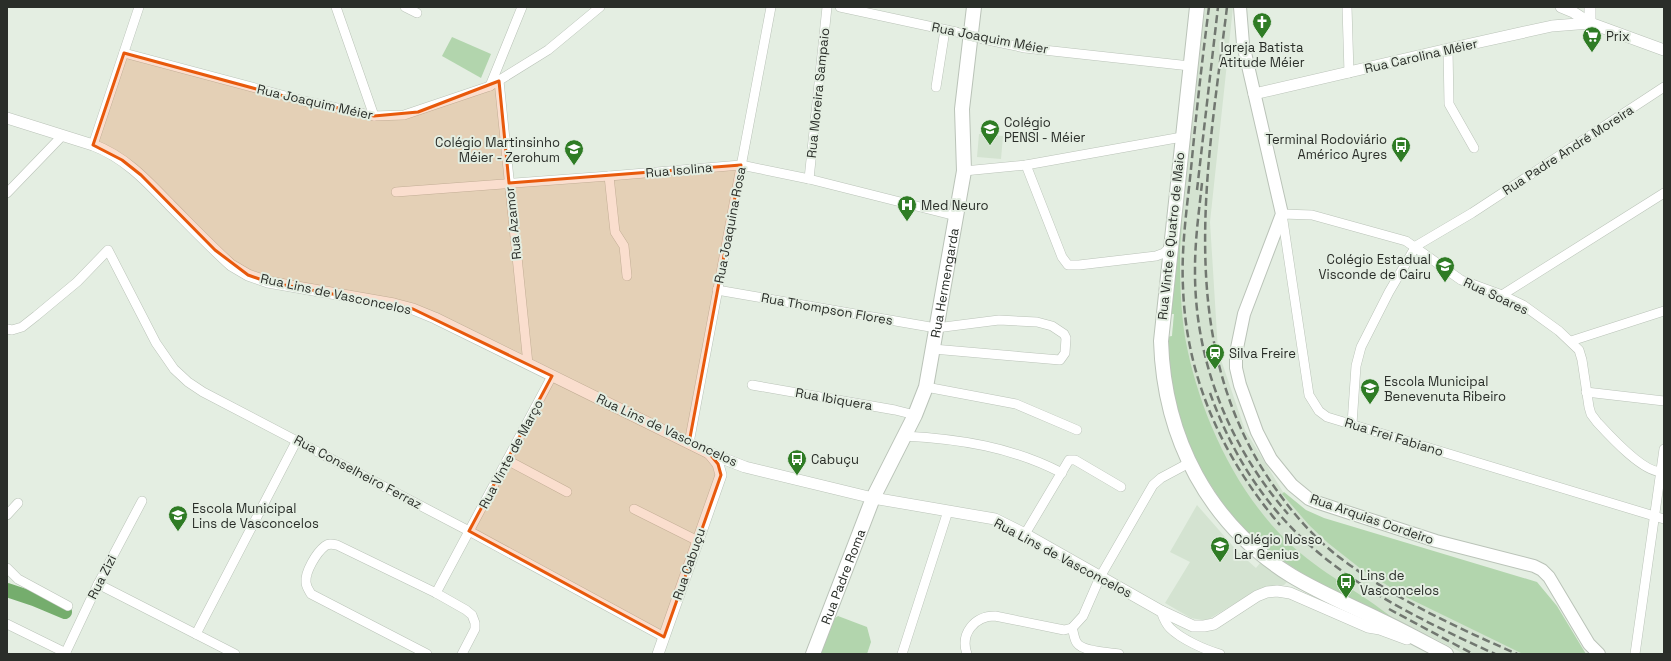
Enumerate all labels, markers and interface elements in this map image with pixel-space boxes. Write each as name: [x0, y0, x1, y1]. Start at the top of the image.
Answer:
church icon: Igreja Batista Atitude Méier: [1251, 11, 1273, 39]
street label: Rua Joaquim Méier: [930, 18, 1050, 58]
supermarket icon: Prix: [1581, 25, 1603, 53]
street label: Rua Moreira Sampaio: [803, 27, 833, 159]
place label: Prix: [1606, 28, 1630, 45]
street label: Rua Carolina Méier: [1363, 35, 1479, 77]
place label: Igreja Batista Atitude Méier: [1219, 39, 1305, 71]
street label: Rua Joaquim Méier: [255, 80, 375, 124]
street label: Rua Padre André Moreira: [1499, 101, 1637, 199]
place label: Colégio PENSI - Méier: [1004, 114, 1086, 146]
school or university icon: Colégio PENSI - Méier: [979, 118, 1001, 146]
place label: Terminal Rodoviário Américo Ayres: [1266, 131, 1387, 163]
place label: Colégio Martinsinho Méier - Zerohum: [435, 134, 560, 166]
bus stop icon: Terminal Rodoviário Américo Ayres: [1390, 135, 1412, 163]
school or university icon: Colégio Martinsinho Méier - Zerohum: [563, 138, 585, 166]
street label: Rua Vinte e Quatro de Maio: [1154, 151, 1188, 321]
street label: Rua Isolina: [645, 159, 714, 181]
street label: Rua Joaquina Rosa: [710, 165, 750, 285]
street label: Rua Azamor: [501, 186, 525, 260]
hospital icon: Med Neuro: [896, 194, 918, 222]
place label: Med Neuro: [921, 197, 989, 214]
street label: Rua Hermengarda: [926, 226, 962, 339]
place label: Colégio Estadual Visconde de Cairu: [1318, 251, 1431, 283]
school or university icon: Colégio Estadual Visconde de Cairu: [1434, 255, 1456, 283]
street label: Rua Lins de Vasconcelos: [259, 270, 413, 318]
street label: Rua Soares: [1461, 274, 1531, 318]
street label: Rua Thompson Flores: [760, 289, 894, 329]
station icon: Silva Freire: [1204, 342, 1226, 370]
place label: Silva Freire: [1229, 345, 1296, 362]
place label: Escola Municipal Benevenuta Ribeiro: [1384, 373, 1506, 405]
school or university icon: Escola Municipal Benevenuta Ribeiro: [1359, 377, 1381, 405]
street label: Rua Ibiquera: [794, 384, 874, 414]
street label: Rua Lins de Vasconcelos: [594, 390, 740, 470]
street label: Rua Vinte de Março: [475, 396, 547, 512]
street label: Rua Frei Fabiano: [1343, 414, 1445, 460]
street label: Rua Conselheiro Ferraz: [291, 431, 425, 513]
bus stop icon: Cabuçu: [786, 448, 808, 476]
place label: Cabuçu: [811, 451, 859, 468]
street label: Rua Arquias Cordeiro: [1308, 490, 1436, 548]
place label: Escola Municipal Lins de Vasconcelos: [192, 500, 319, 532]
school or university icon: Escola Municipal Lins de Vasconcelos: [167, 504, 189, 532]
street label: Rua Lins de Vasconcelos: [991, 514, 1135, 602]
street label: Rua Cabuçu: [669, 526, 709, 602]
street label: Rua Padre Roma: [817, 526, 869, 627]
place label: Colégio Nosso Lar Genius: [1234, 531, 1323, 563]
school or university icon: Colégio Nosso Lar Genius: [1209, 535, 1231, 563]
street label: Rua Zizi: [84, 552, 120, 602]
place label: Lins de Vasconcelos: [1360, 567, 1439, 599]
bus stop icon: Lins de Vasconcelos: [1335, 571, 1357, 599]

